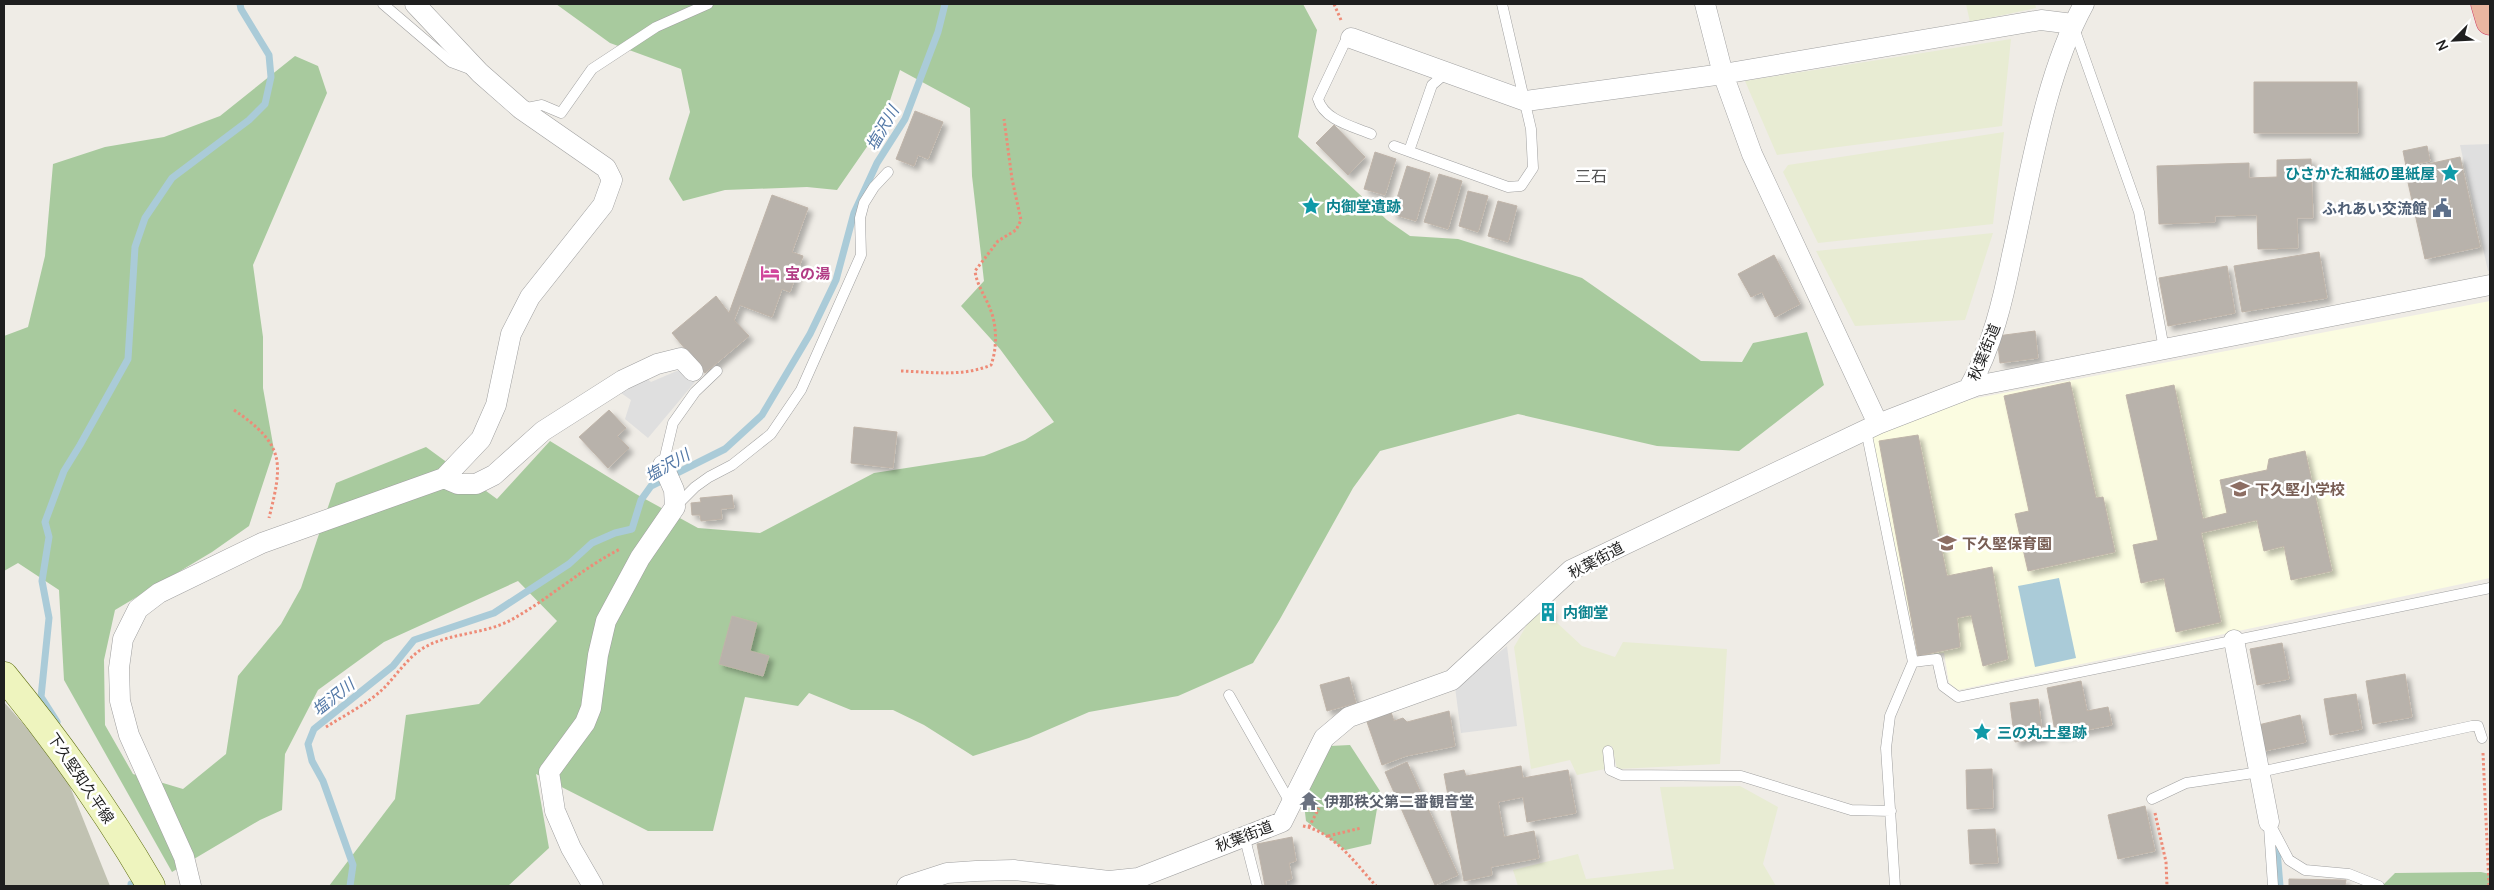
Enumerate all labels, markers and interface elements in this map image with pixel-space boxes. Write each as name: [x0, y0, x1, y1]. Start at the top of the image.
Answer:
north arrow: [2429, 15, 2479, 65]
text: N: [2431, 37, 2452, 54]
water label: 塩沢川: [860, 100, 905, 154]
place icon: ひさかた和紙の里紙屋: [2439, 162, 2461, 184]
place label: ひさかた和紙の里紙屋: [2285, 163, 2435, 184]
district label: 三石: [1575, 165, 1607, 187]
place icon: 内御堂遺跡: [1300, 195, 1322, 217]
place label: 内御堂遺跡: [1326, 196, 1401, 217]
public building icon: ふれあい交流館: [2431, 197, 2453, 219]
place label: ふれあい交流館: [2322, 198, 2427, 219]
hotel icon: 宝の湯: [759, 262, 781, 284]
place label: 宝の湯: [785, 263, 830, 284]
street label: 秋葉街道: [1963, 320, 2005, 384]
water label: 塩沢川: [641, 442, 695, 487]
school or university icon: 下久堅小学校: [2229, 478, 2251, 500]
place label: 下久堅小学校: [2255, 479, 2345, 500]
school or university icon: 下久堅保育園: [1936, 532, 1958, 554]
place label: 下久堅保育園: [1962, 533, 2052, 554]
street label: 秋葉街道: [1565, 537, 1627, 583]
building icon: 内御堂: [1537, 601, 1559, 623]
place label: 内御堂: [1563, 602, 1608, 623]
water label: 塩沢川: [307, 672, 360, 720]
place icon: 三の丸土塁跡: [1971, 721, 1993, 743]
place label: 三の丸土塁跡: [1997, 722, 2087, 743]
street label: 下久堅知久平線: [43, 729, 119, 827]
temple icon: 伊那秩父第二番観音堂: [1298, 790, 1320, 812]
place label: 伊那秩父第二番観音堂: [1324, 791, 1474, 812]
street label: 秋葉街道: [1212, 815, 1276, 857]

